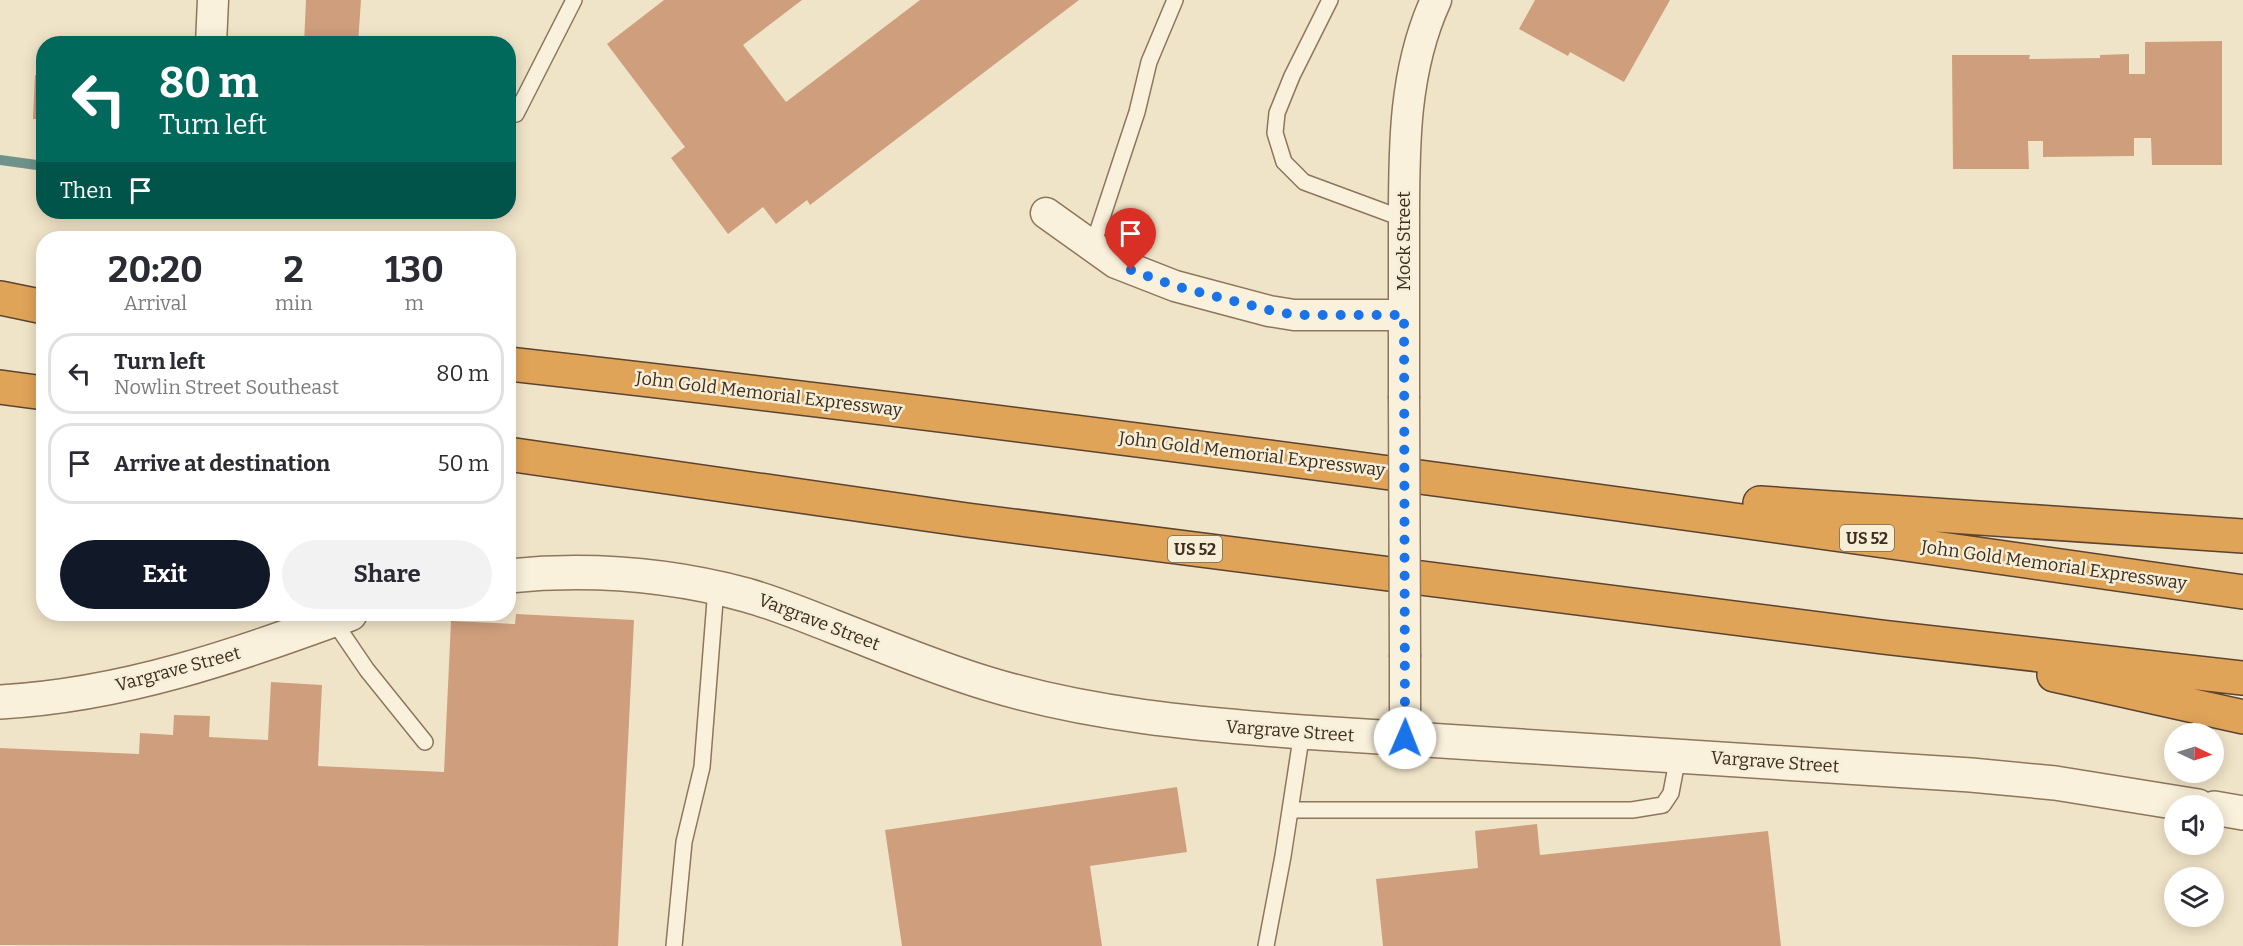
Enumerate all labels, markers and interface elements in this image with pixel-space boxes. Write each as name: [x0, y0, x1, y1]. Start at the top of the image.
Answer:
text: 80 m: [159, 58, 259, 108]
icon: left: [60, 60, 138, 138]
text: Turn left: [159, 109, 267, 141]
icon: arrive: [124, 174, 157, 207]
text: Then: [60, 177, 112, 204]
street label: Mock Street: [1393, 191, 1415, 291]
pin: [1105, 208, 1156, 270]
icon: arrive: [1114, 217, 1147, 250]
text: 20:20: [108, 248, 203, 292]
text: 2: [284, 248, 304, 292]
text: 130: [385, 248, 444, 292]
text: Arrival: [124, 291, 187, 315]
text: min: [275, 291, 313, 315]
text: m: [405, 291, 424, 315]
text: Turn left: [114, 348, 206, 375]
icon: left: [63, 357, 96, 390]
text: 80 m: [436, 360, 489, 387]
street label: John Gold Memorial Expressway: [634, 367, 904, 421]
text: Nowlin Street Southeast: [114, 375, 339, 399]
street label: John Gold Memorial Expressway: [1117, 427, 1387, 481]
icon: arrive: [63, 447, 96, 480]
text: Arrive at destination: [114, 450, 330, 477]
text: 50 m: [438, 450, 489, 477]
road number: US 52: [1840, 525, 1894, 551]
street label: John Gold Memorial Expressway: [1919, 535, 2189, 595]
road number: US 52: [1168, 536, 1222, 562]
button: Exit: [60, 540, 270, 609]
button: Share: [282, 540, 492, 609]
street label: Vargrave Street: [755, 589, 883, 655]
street label: Vargrave Street: [113, 642, 243, 696]
position arrow: [1373, 706, 1437, 770]
street label: Vargrave Street: [1225, 716, 1355, 746]
north arrow: [2164, 723, 2224, 783]
map controls: [2164, 723, 2224, 927]
street label: Vargrave Street: [1710, 747, 1840, 777]
button: sound: [2164, 795, 2224, 855]
button: layers: [2164, 867, 2224, 927]

